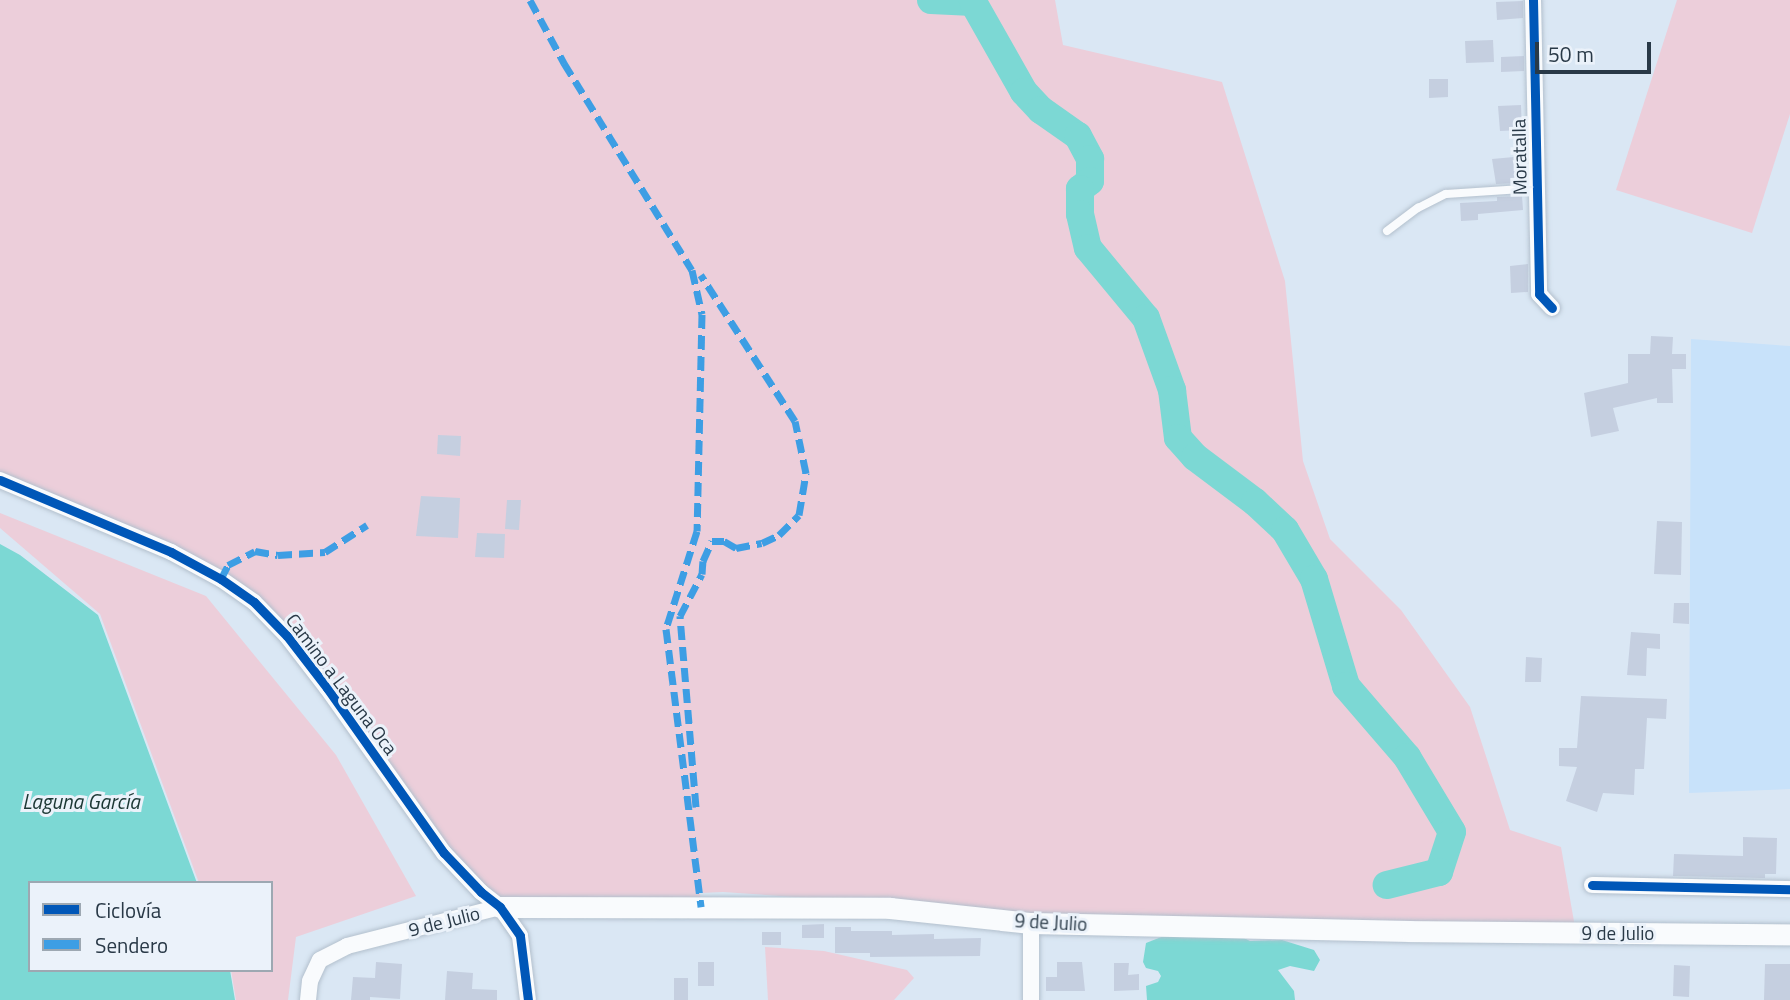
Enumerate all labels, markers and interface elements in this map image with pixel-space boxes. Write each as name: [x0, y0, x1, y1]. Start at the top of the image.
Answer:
scale bar: [1538, 28, 1654, 72]
text: 50 m: [1548, 38, 1594, 70]
street label: Moratalla: [1507, 119, 1531, 195]
street label: Camino a Laguna Oca: [282, 609, 402, 759]
water label: Laguna García: [22, 788, 140, 814]
legend: [28, 881, 273, 972]
text: Ciclovía: [95, 894, 161, 926]
street label: 9 de Julio: [406, 901, 482, 941]
street label: 9 de Julio: [1014, 909, 1088, 935]
street label: 9 de Julio: [1582, 922, 1654, 944]
text: Sendero: [95, 929, 168, 961]

